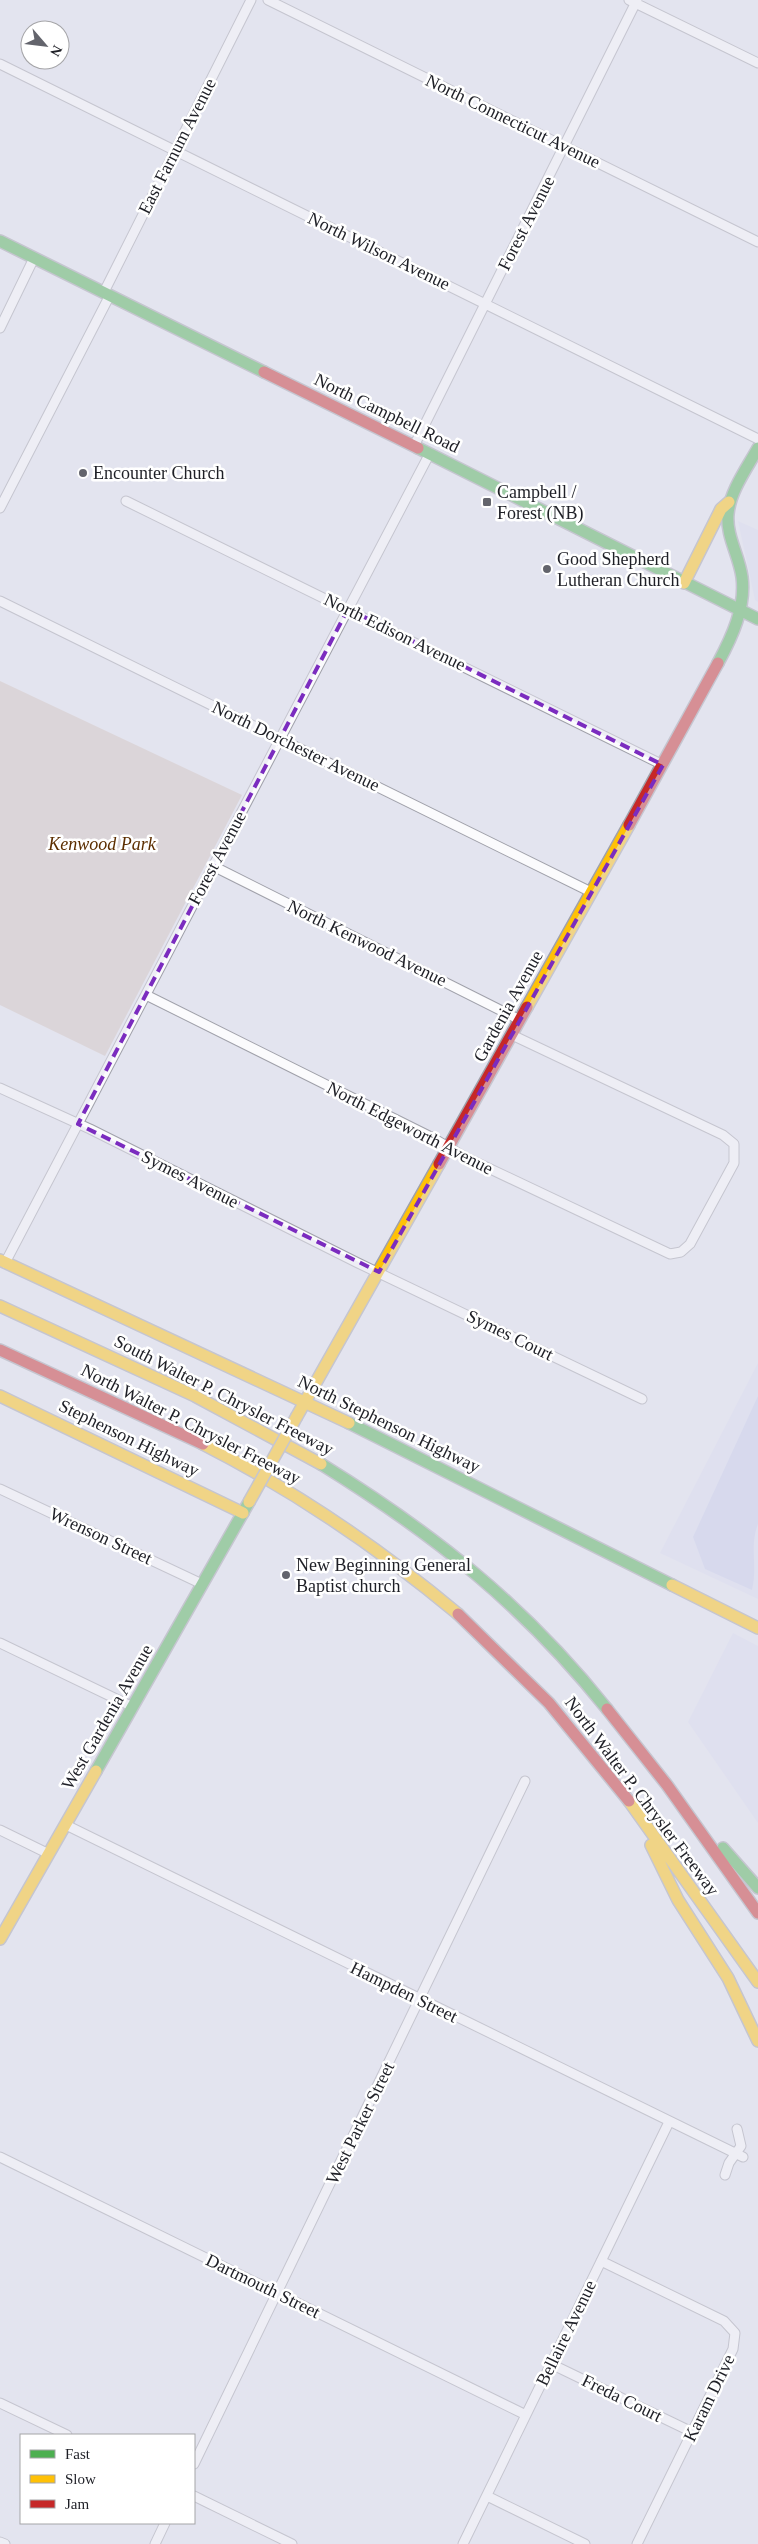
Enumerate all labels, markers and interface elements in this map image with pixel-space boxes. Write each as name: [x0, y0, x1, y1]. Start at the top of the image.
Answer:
north arrow: [20, 20, 70, 70]
text: N: [47, 43, 65, 59]
street label: North Connecticut Avenue: [423, 70, 604, 172]
street label: East Farnum Avenue: [134, 75, 220, 217]
street label: Forest Avenue: [494, 173, 558, 273]
street label: North Wilson Avenue: [305, 208, 453, 294]
street label: North Campbell Road: [311, 369, 463, 457]
place label: Encounter Church: [93, 463, 224, 483]
marker: Encounter Church: [77, 467, 89, 479]
place label: Campbell / Forest (NB): [497, 482, 584, 524]
marker: Campbell / Forest (NB): [481, 496, 493, 508]
place label: Good Shepherd Lutheran Church: [557, 549, 679, 590]
marker: Good Shepherd Lutheran Church: [541, 563, 553, 575]
street label: North Edison Avenue: [321, 589, 469, 675]
street label: North Dorchester Avenue: [209, 697, 383, 795]
street label: Forest Avenue: [184, 808, 250, 908]
park label: Kenwood Park: [47, 834, 157, 854]
street label: North Kenwood Avenue: [284, 896, 450, 990]
street label: Gardenia Avenue: [469, 947, 547, 1065]
street label: North Edgeworth Avenue: [324, 1077, 496, 1179]
street label: Symes Avenue: [138, 1146, 242, 1212]
street label: Symes Court: [464, 1306, 556, 1364]
street label: South Walter P. Chrysler Freeway: [111, 1331, 337, 1459]
street label: North Walter P. Chrysler Freeway: [78, 1360, 304, 1488]
street label: North Stephenson Highway: [295, 1371, 483, 1477]
street label: Stephenson Highway: [56, 1395, 202, 1481]
street label: Wrenson Street: [47, 1504, 155, 1568]
place label: New Beginning General Baptist church: [296, 1555, 471, 1596]
marker: New Beginning General Baptist church: [280, 1569, 292, 1581]
street label: West Gardenia Avenue: [57, 1641, 157, 1793]
street label: North Walter P. Chrysler Freeway: [561, 1693, 723, 1899]
street label: Hampden Street: [347, 1957, 461, 2027]
street label: West Parker Street: [322, 2059, 398, 2187]
street label: Dartmouth Street: [203, 2250, 323, 2322]
street label: Bellaire Avenue: [532, 2277, 600, 2389]
street label: Karam Drive: [679, 2351, 739, 2445]
street label: Freda Court: [579, 2370, 665, 2426]
legend: [20, 2434, 195, 2524]
text: Fast: [65, 2446, 91, 2462]
text: Slow: [65, 2471, 96, 2487]
text: Jam: [65, 2496, 89, 2512]

